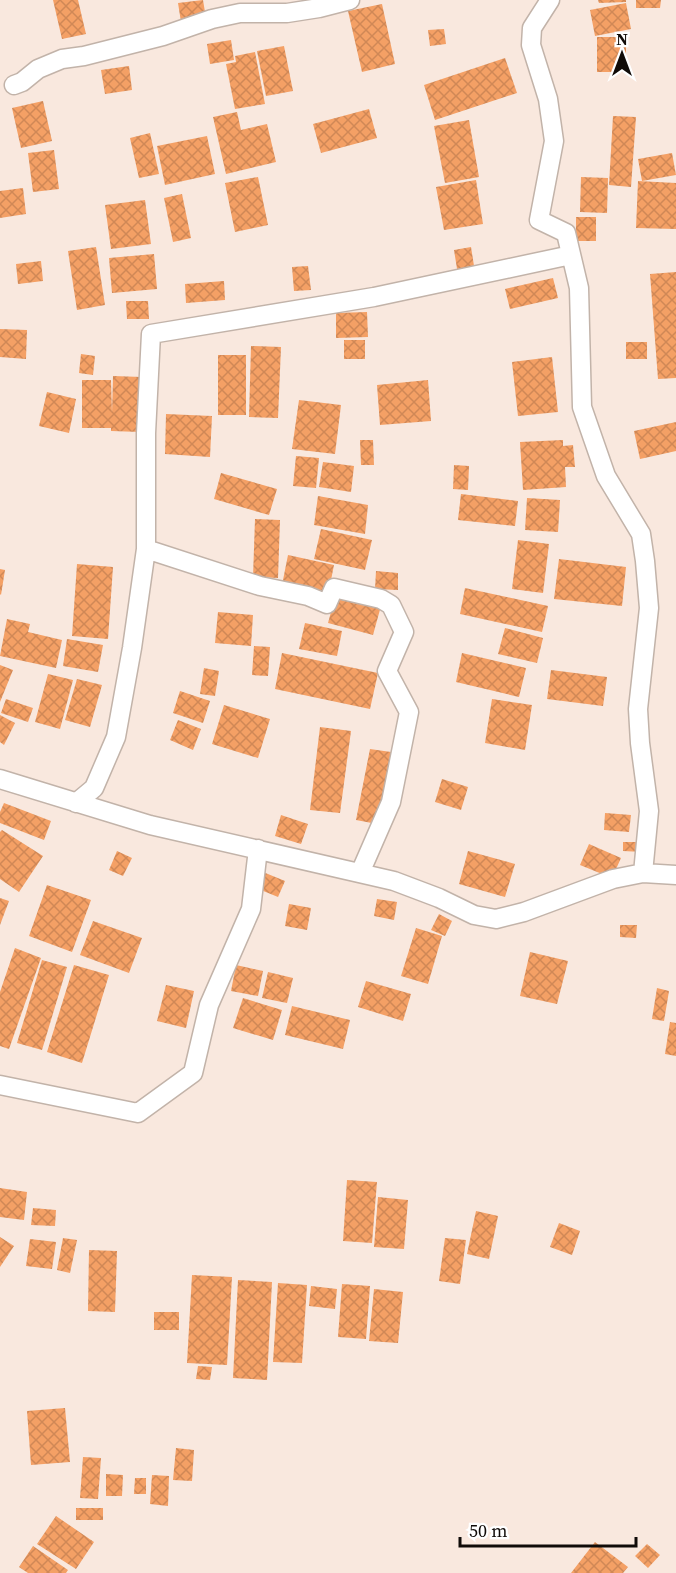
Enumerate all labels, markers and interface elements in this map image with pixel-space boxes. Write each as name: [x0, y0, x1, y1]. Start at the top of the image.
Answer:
north arrow: [592, 24, 652, 84]
text: N: [616, 28, 628, 50]
scale bar: [460, 1510, 636, 1548]
text: 50 m: [469, 1518, 507, 1543]

